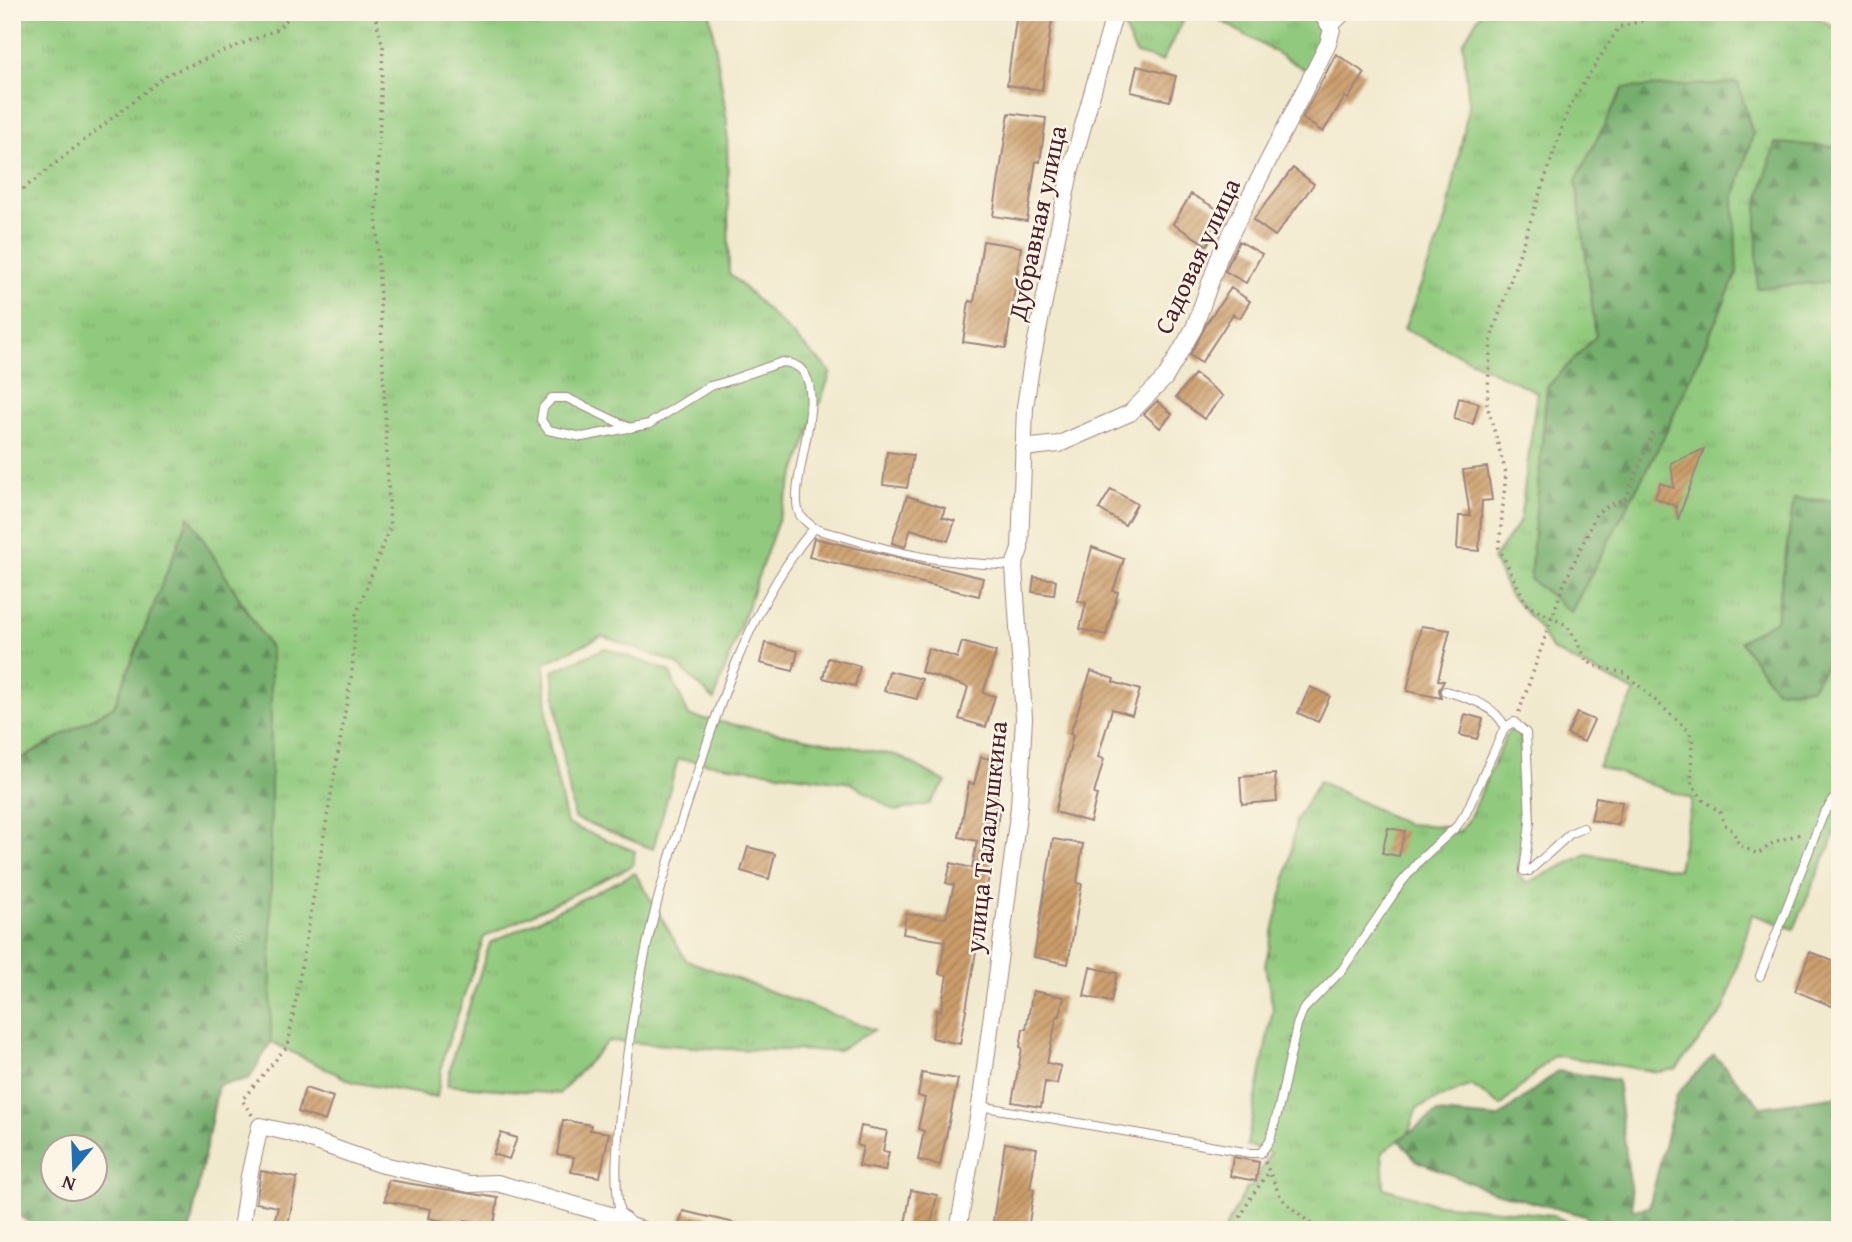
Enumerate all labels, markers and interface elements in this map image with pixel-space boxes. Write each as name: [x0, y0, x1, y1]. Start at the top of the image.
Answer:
street label: Дубравная улица: [997, 121, 1076, 325]
street label: Садовая улица: [1143, 171, 1250, 340]
street label: улица Талалушкина: [954, 718, 1017, 956]
north arrow: [38, 1134, 108, 1204]
text: N: [58, 1169, 79, 1199]

